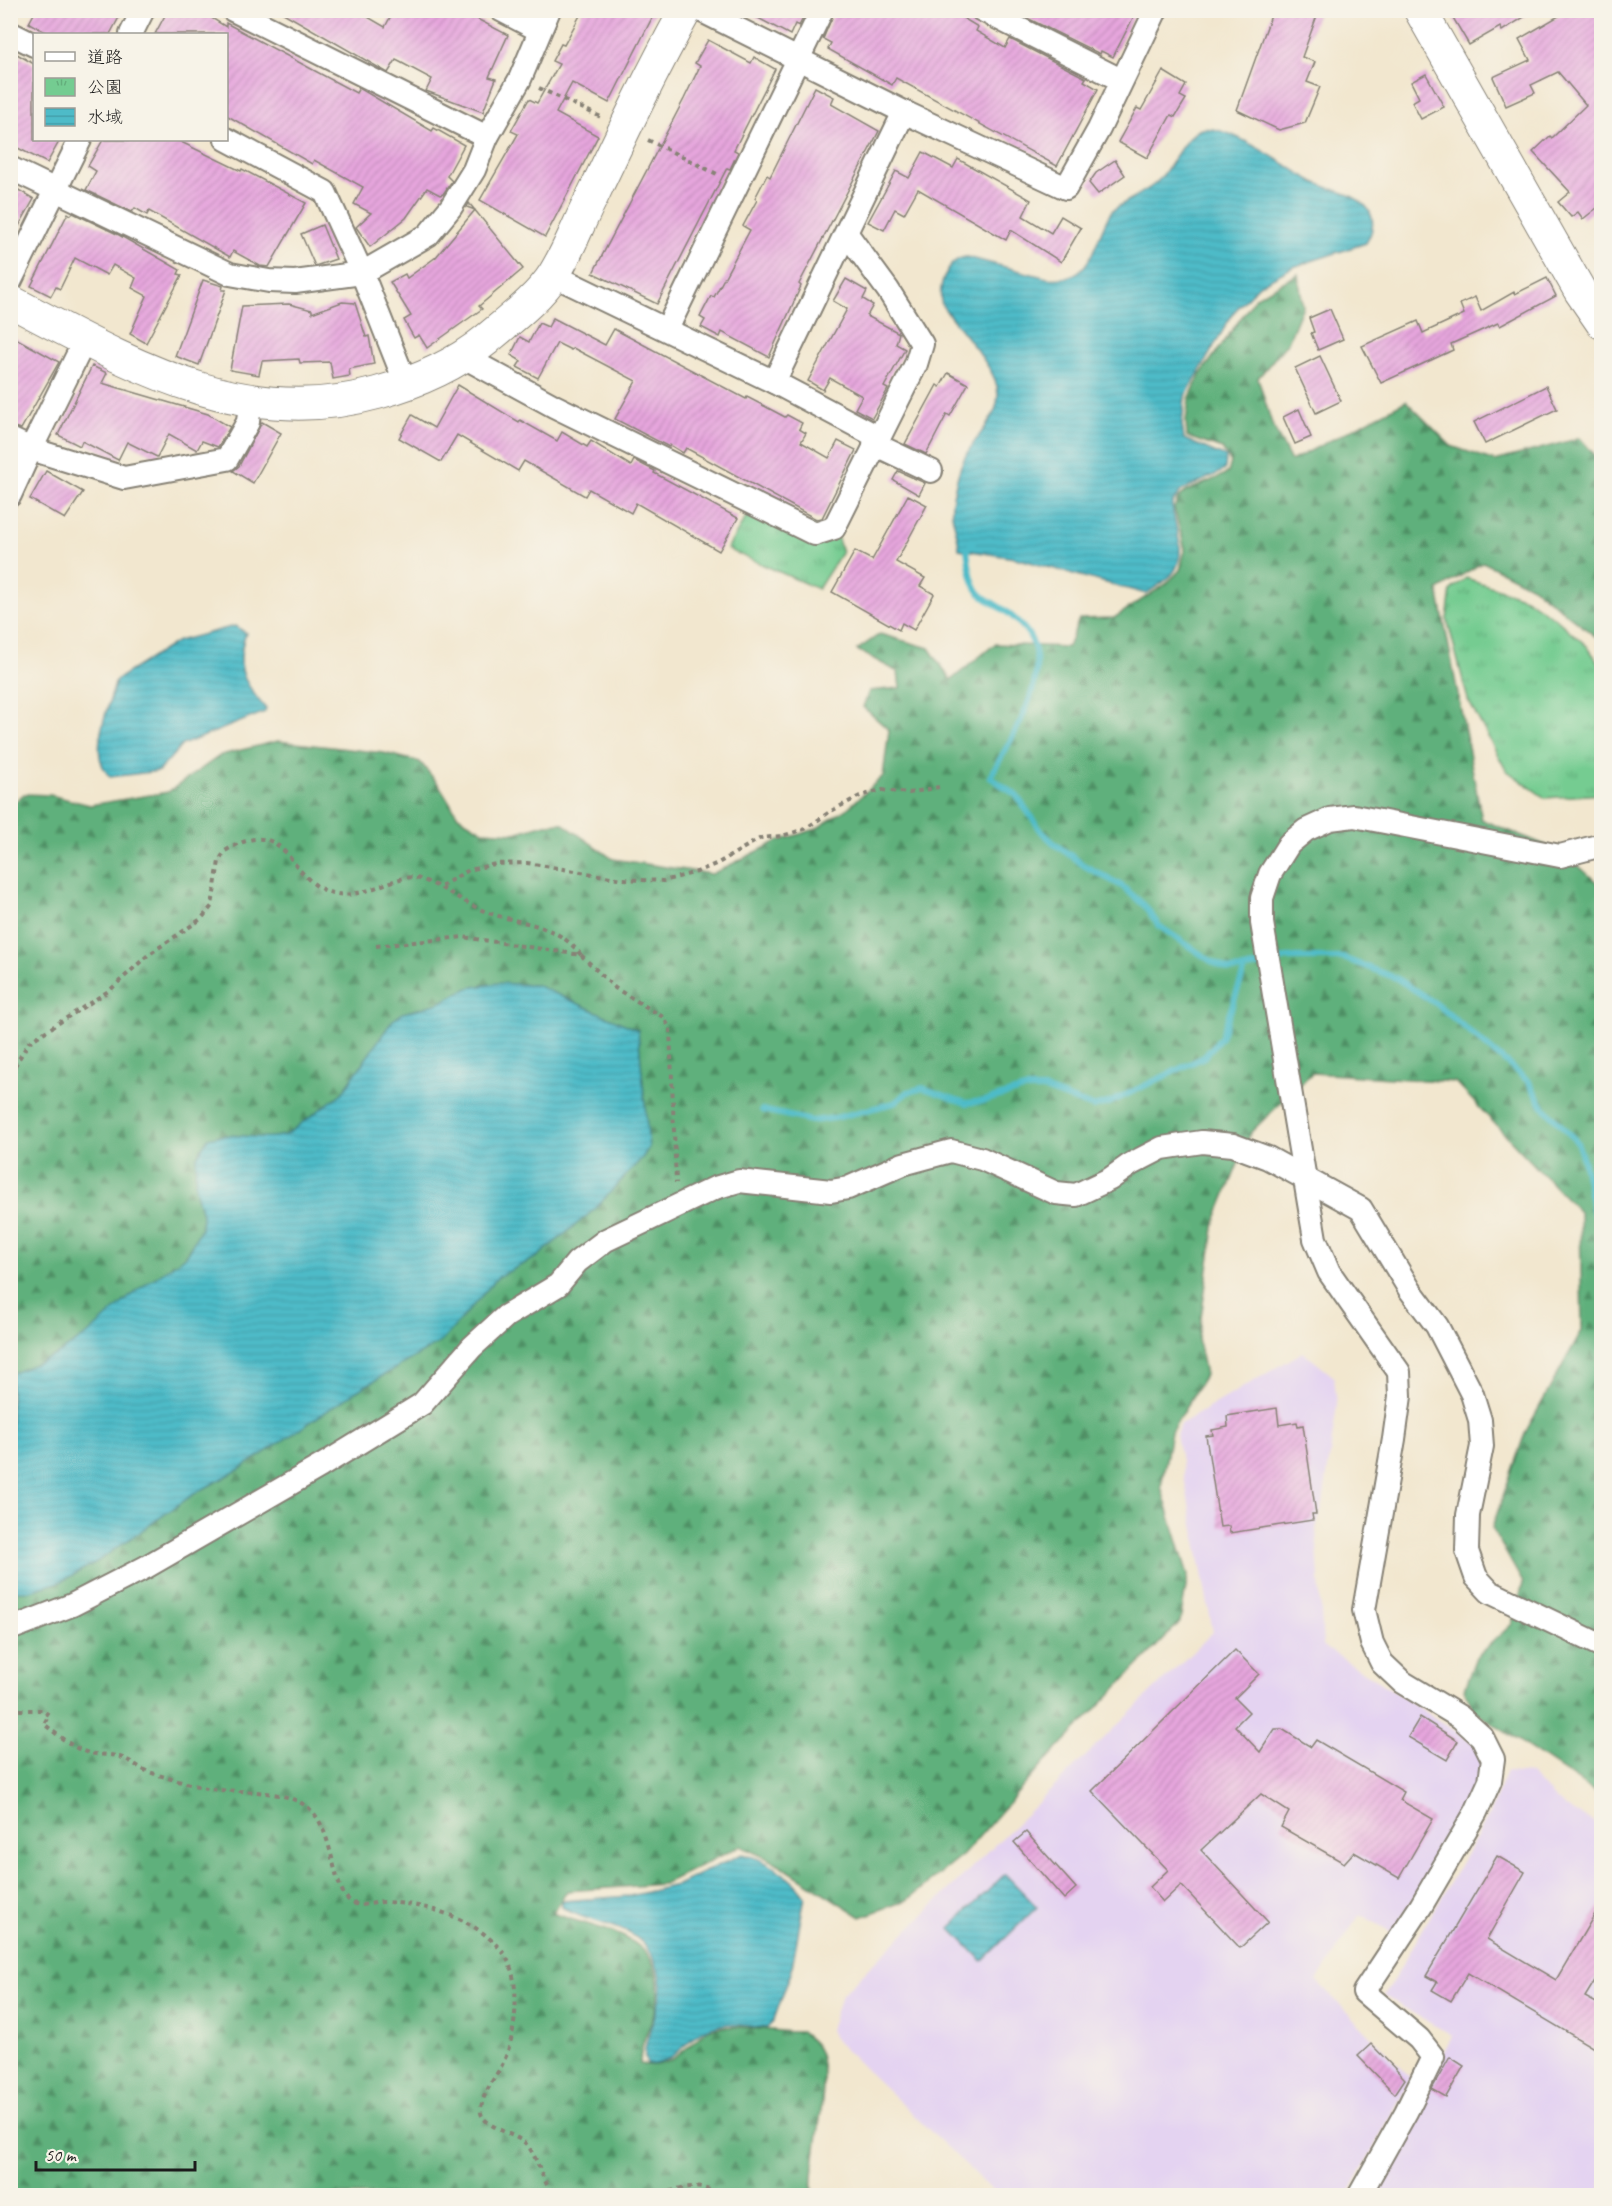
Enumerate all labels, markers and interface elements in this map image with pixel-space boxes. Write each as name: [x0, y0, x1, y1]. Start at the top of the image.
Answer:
legend: [33, 33, 228, 141]
text: 道路: [87, 46, 123, 68]
text: 公園: [87, 76, 123, 98]
text: 水域: [87, 106, 123, 128]
scale bar: [36, 2134, 195, 2172]
text: 50 m: [45, 2144, 78, 2166]

